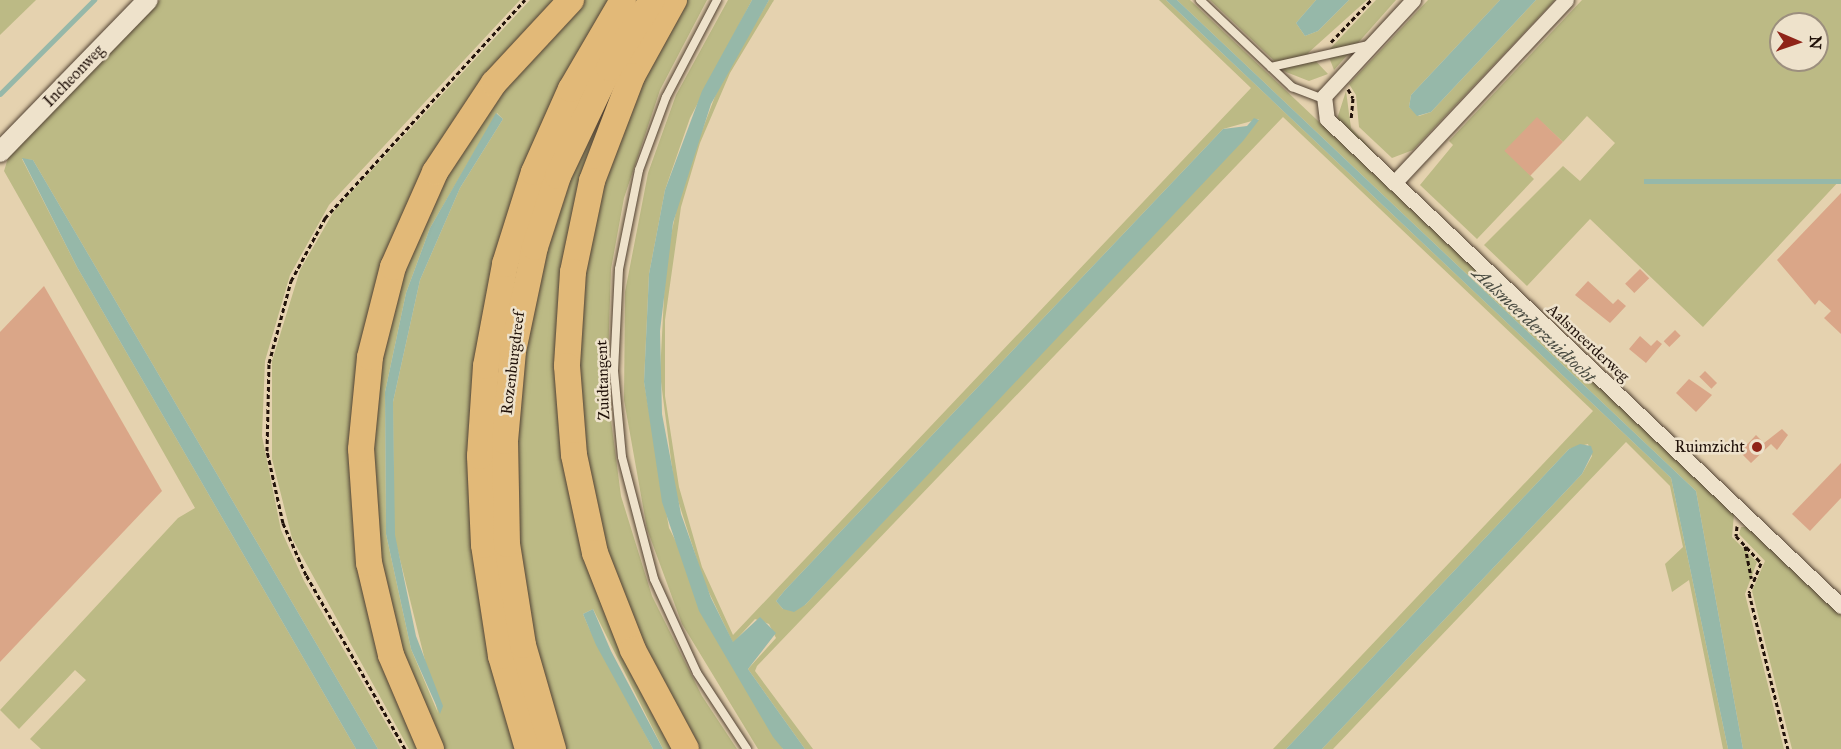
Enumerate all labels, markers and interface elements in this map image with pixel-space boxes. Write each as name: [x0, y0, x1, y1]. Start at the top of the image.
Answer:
north arrow: [1769, 12, 1829, 72]
text: N: [1806, 35, 1825, 50]
street label: Incheonweg: [40, 41, 108, 111]
water label: Aalsmeerderzuidtocht: [1468, 262, 1600, 388]
street label: Aalsmeerderweg: [1543, 300, 1633, 386]
street label: Rozenburgdreef: [497, 310, 529, 416]
street label: Zuidtangent: [592, 340, 614, 420]
place label: Ruimzicht: [1675, 437, 1745, 457]
marker: Ruimzicht: [1750, 440, 1764, 454]

